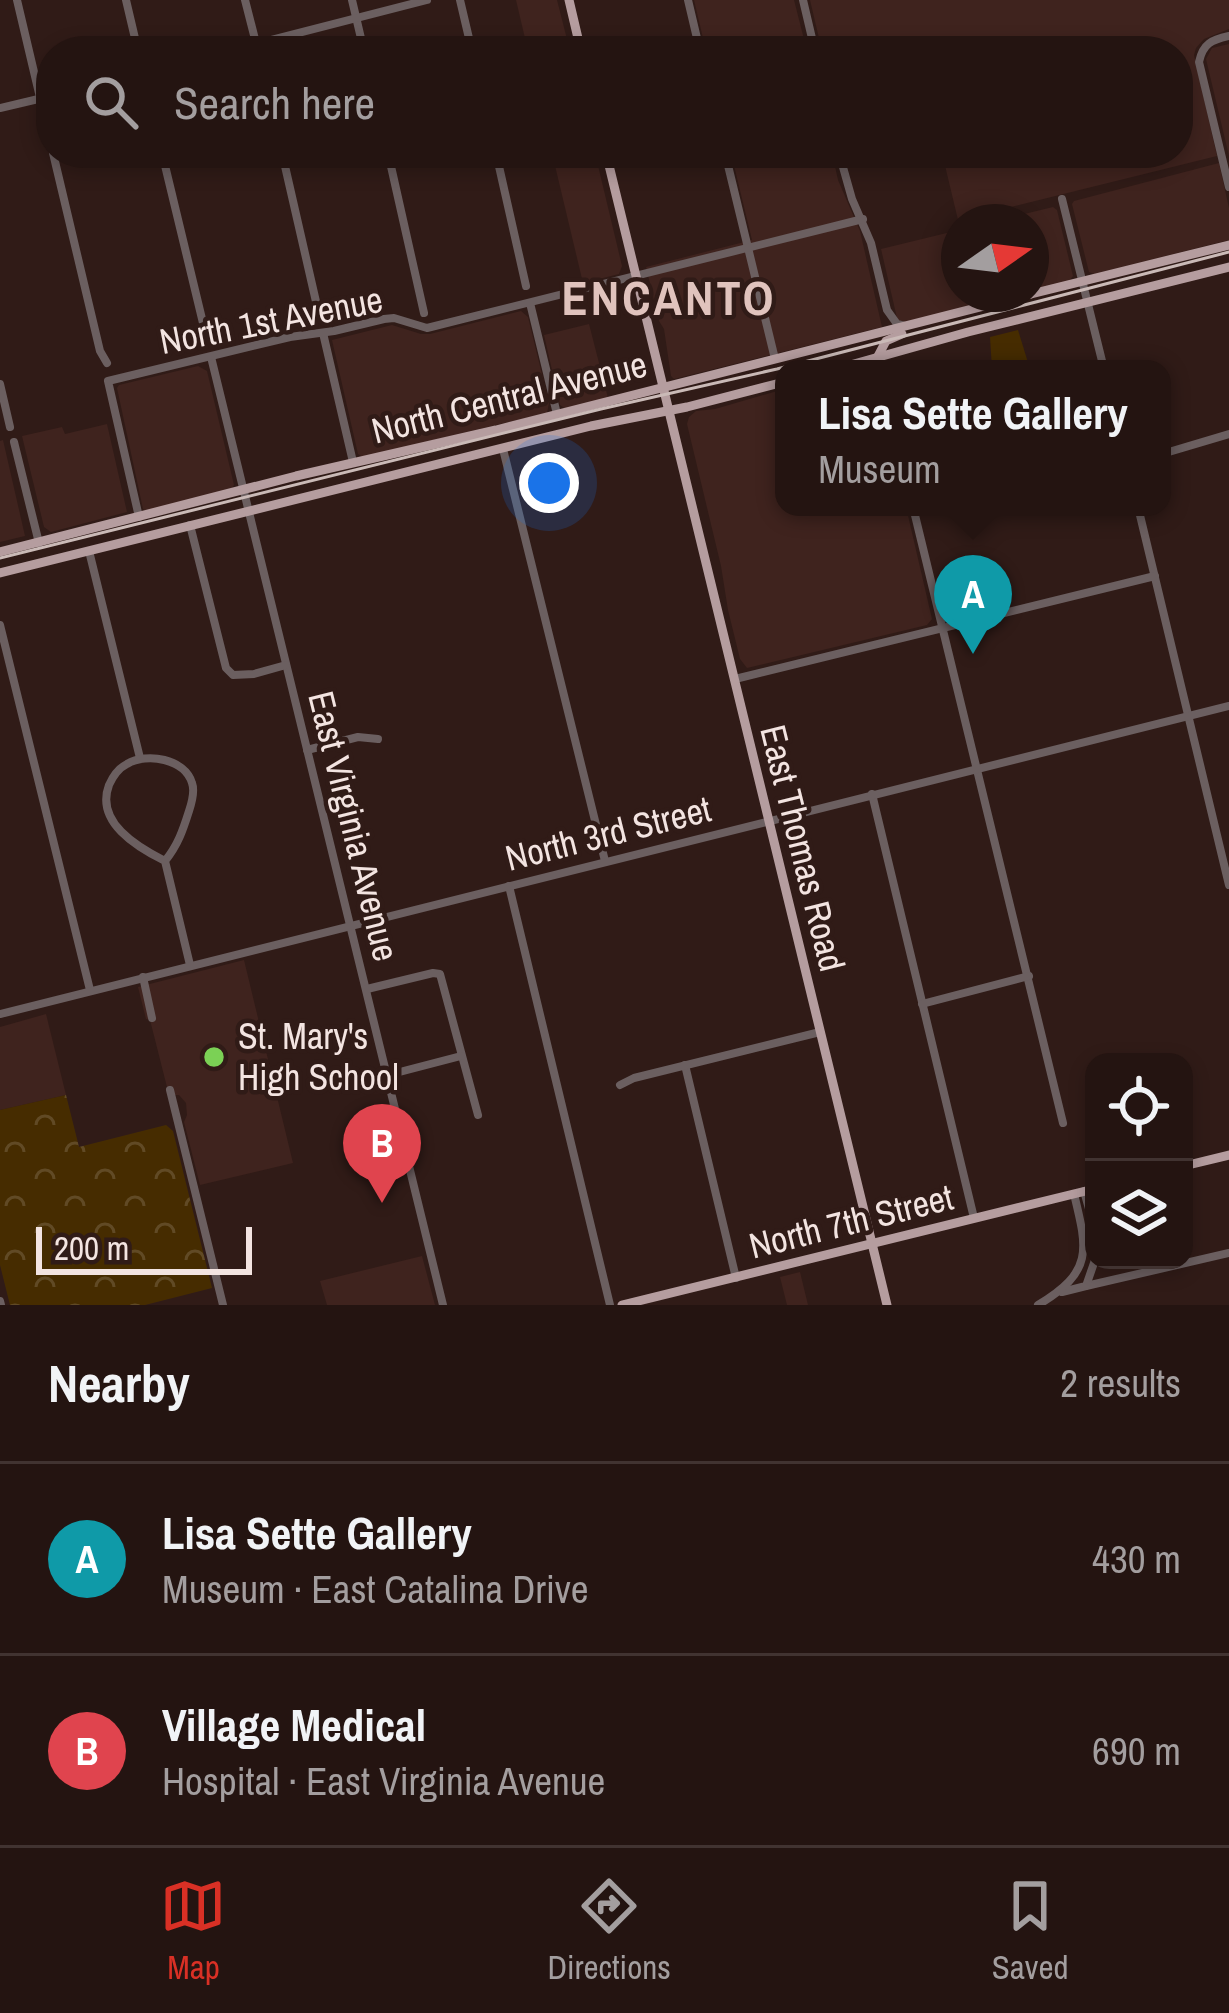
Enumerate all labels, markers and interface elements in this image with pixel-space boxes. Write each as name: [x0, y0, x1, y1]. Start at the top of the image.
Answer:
search box: [36, 36, 1193, 168]
icon: search: [78, 69, 144, 135]
text: Search here: [174, 72, 375, 133]
north arrow: [941, 204, 1049, 312]
district label: ENCANTO: [562, 265, 776, 330]
street label: North 1st Avenue: [156, 275, 386, 365]
street label: North Central Avenue: [367, 340, 651, 454]
popup: [775, 360, 1171, 516]
text: Lisa Sette Gallery: [818, 382, 1128, 443]
text: Museum: [818, 443, 941, 495]
your location: [519, 453, 579, 513]
pin: A: [934, 555, 1012, 654]
street label: East Virginia Avenue: [297, 686, 411, 966]
street label: East Thomas Road: [749, 720, 857, 976]
street label: North 3rd Street: [500, 784, 716, 882]
place label: St. Mary's High School: [238, 1012, 399, 1101]
marker: St. Mary's High School: [201, 1044, 227, 1070]
map controls: [1085, 1053, 1193, 1269]
button: locate: [1085, 1053, 1193, 1161]
pin: B: [343, 1104, 421, 1203]
button: layers: [1085, 1161, 1193, 1269]
street label: North 7th Street: [744, 1173, 958, 1269]
scale bar: [36, 1221, 252, 1274]
text: 200 m: [54, 1226, 129, 1270]
text: Nearby: [48, 1349, 190, 1418]
text: 2 results: [1060, 1357, 1181, 1409]
text: Lisa Sette Gallery: [162, 1502, 472, 1563]
text: A: [75, 1533, 99, 1585]
text: 430 m: [1092, 1533, 1181, 1585]
text: Museum · East Catalina Drive: [162, 1563, 589, 1615]
text: Village Medical: [162, 1694, 426, 1755]
text: B: [75, 1725, 99, 1777]
text: 690 m: [1092, 1725, 1181, 1777]
text: Hospital · East Virginia Avenue: [162, 1755, 605, 1807]
tab: Map: [160, 1873, 226, 1989]
tab: Directions: [547, 1873, 671, 1989]
tab: Saved: [992, 1873, 1068, 1989]

